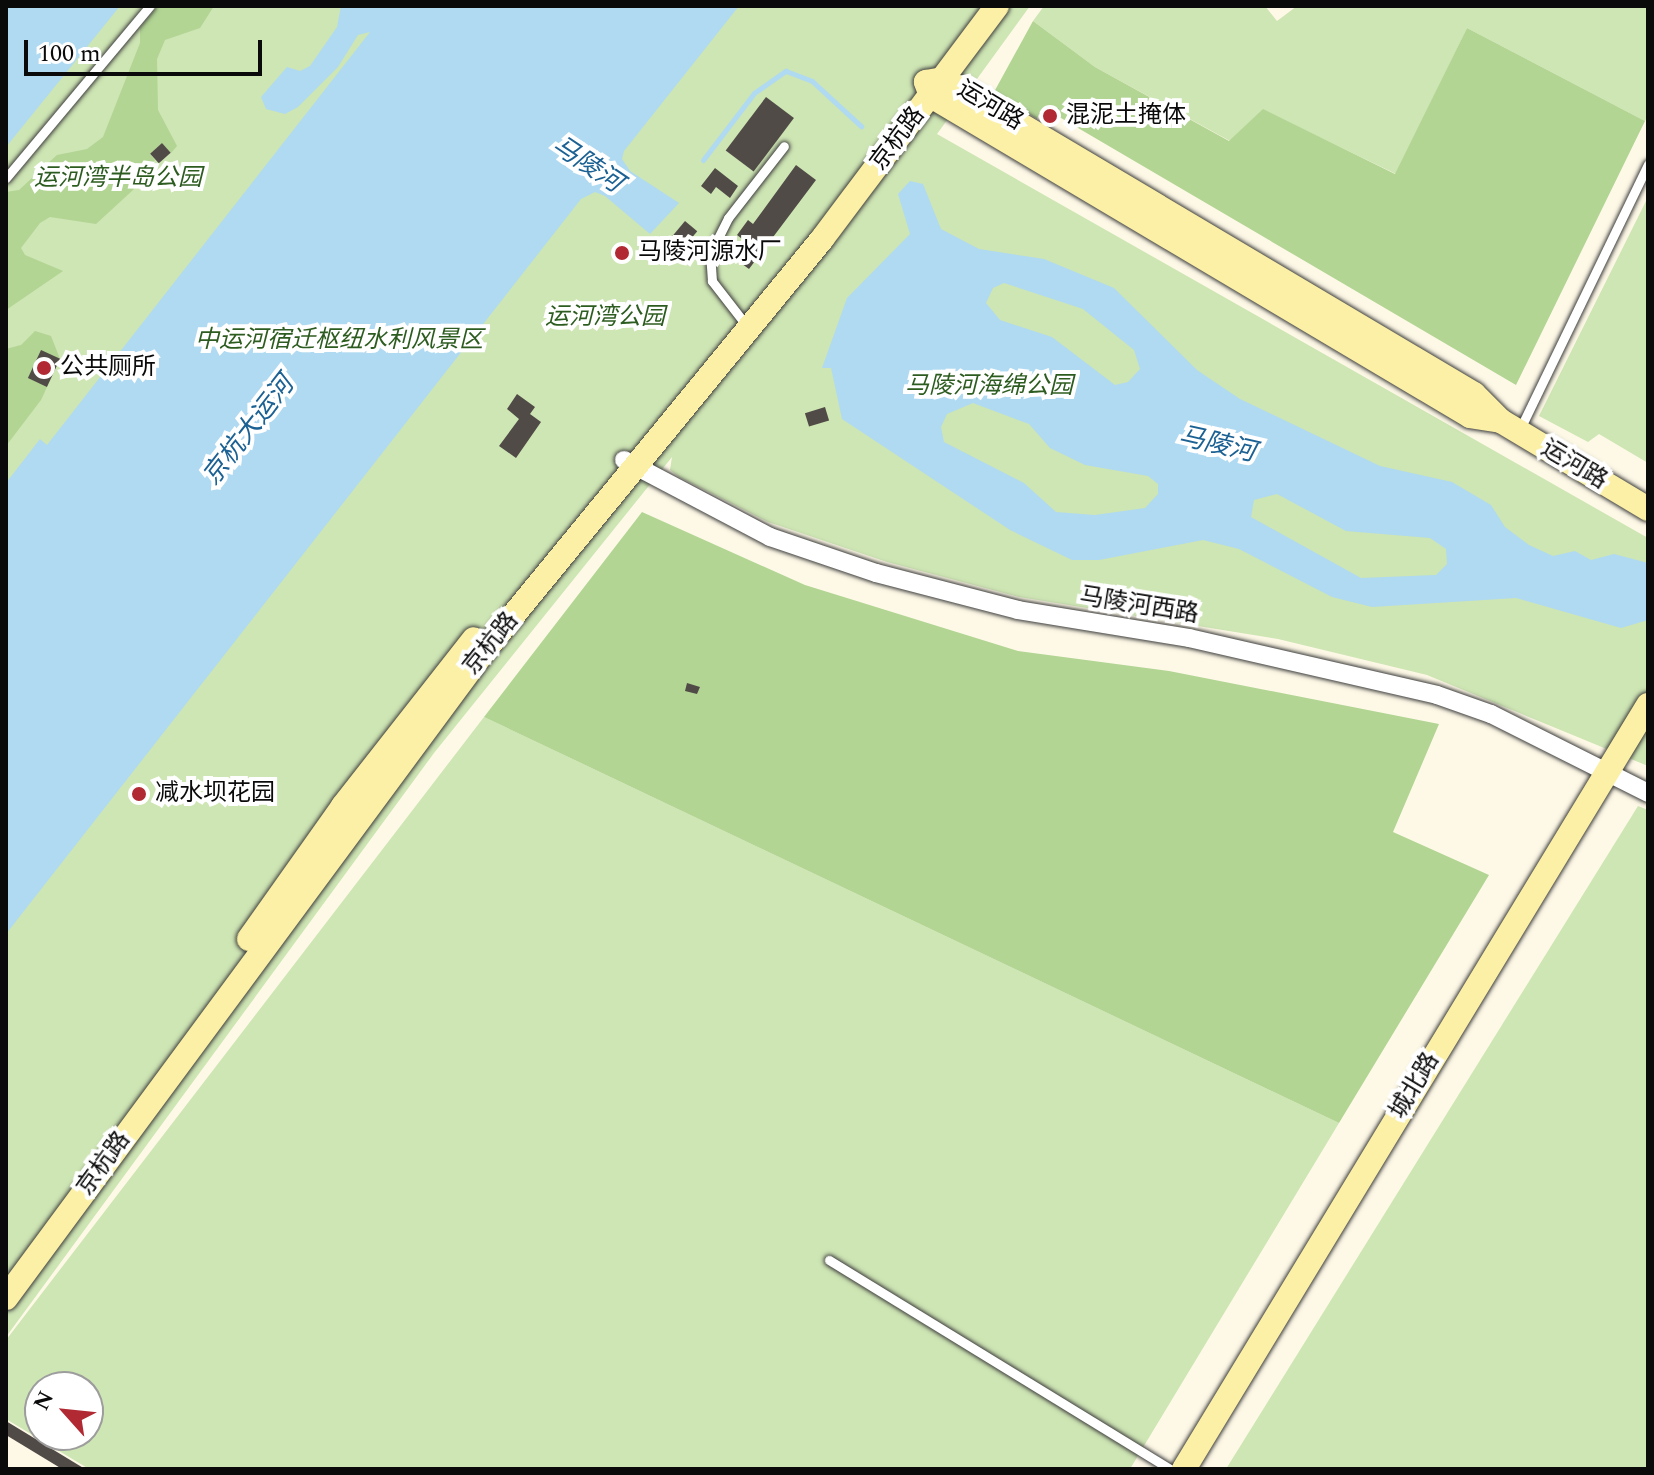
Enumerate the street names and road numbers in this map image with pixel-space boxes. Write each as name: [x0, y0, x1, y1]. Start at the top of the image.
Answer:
street label: 运河路: [952, 75, 1028, 137]
street label: 京杭路: [865, 102, 931, 176]
street label: 运河路: [1536, 434, 1612, 496]
street label: 马陵河西路: [1077, 582, 1201, 630]
street label: 京杭路: [457, 607, 525, 681]
street label: 城北路: [1384, 1048, 1446, 1124]
street label: 京杭路: [71, 1126, 137, 1202]

